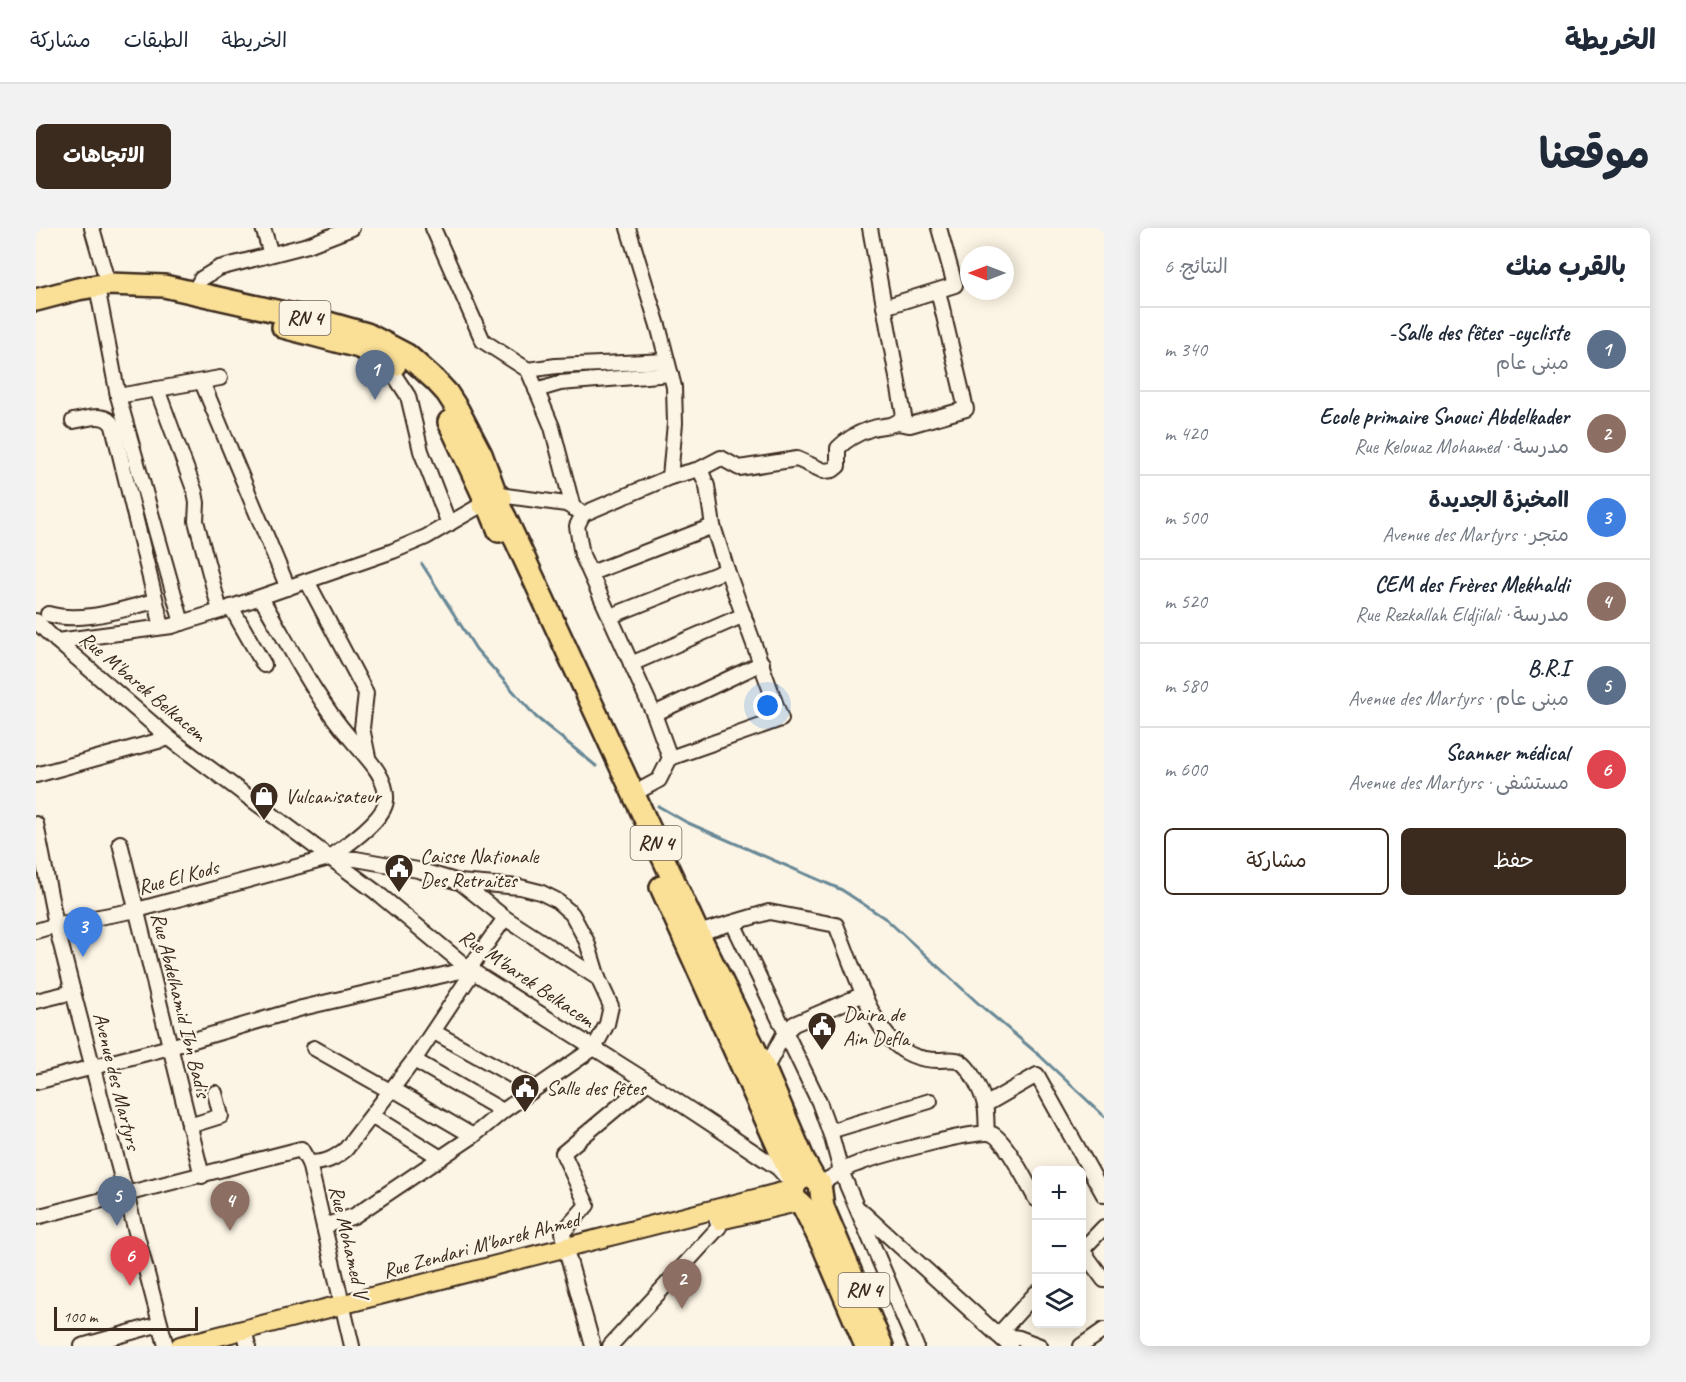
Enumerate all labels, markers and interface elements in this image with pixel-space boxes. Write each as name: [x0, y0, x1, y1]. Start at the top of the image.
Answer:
text: الخريطة: [1565, 22, 1656, 57]
text: مشاركة: [30, 27, 91, 53]
text: الطبقات: [124, 27, 189, 53]
text: الخريطة: [222, 27, 287, 53]
button: الاتجاهات: [36, 124, 171, 189]
text: موقعنا: [1539, 128, 1650, 181]
north arrow: [960, 246, 1014, 300]
text: بالقرب منك: [1506, 250, 1626, 283]
text: النتائج: 6: [1164, 254, 1228, 279]
road number: RN 4: [280, 301, 330, 335]
text: Salle des fêtes -cycliste-: [1389, 319, 1569, 347]
text: 340 m: [1164, 337, 1207, 362]
text: 1: [1602, 337, 1611, 362]
pin: 1: [356, 350, 394, 400]
text: مبنى عام: [1496, 350, 1569, 375]
text: Ecole primaire Snouci Abdelkader: [1319, 403, 1569, 431]
text: 420 m: [1164, 421, 1207, 446]
text: 2: [1602, 421, 1611, 446]
text: مدرسة · Rue Kelouaz Mohamed: [1354, 434, 1569, 459]
text: اامخبزة الجديدة: [1429, 486, 1569, 514]
text: 500 m: [1164, 505, 1207, 530]
text: 3: [1602, 505, 1611, 530]
text: متجر · Avenue des Martyrs: [1383, 522, 1569, 547]
text: CEM des Frères Mekhaldi: [1375, 571, 1569, 599]
text: 520 m: [1164, 589, 1207, 614]
text: 4: [1602, 589, 1611, 614]
text: مدرسة · Rue Rezkallah Eldjilali: [1355, 602, 1569, 627]
street label: Rue M'barek Belkacem: [74, 625, 213, 748]
text: B.R.I: [1528, 655, 1569, 683]
text: 580 m: [1164, 673, 1207, 698]
text: 5: [1602, 673, 1611, 698]
text: مبنى عام · Avenue des Martyrs: [1348, 686, 1569, 711]
your location: [753, 691, 782, 720]
text: Scanner médical: [1445, 739, 1569, 767]
text: 600 m: [1164, 757, 1207, 782]
text: 6: [1602, 757, 1611, 782]
text: مستشفى · Avenue des Martyrs: [1349, 770, 1569, 795]
shop icon: Vulcanisateur: [248, 780, 280, 822]
place label: Vulcanisateur: [285, 783, 382, 809]
road number: RN 4: [630, 826, 682, 860]
button: مشاركة: [1164, 828, 1389, 895]
button: حفظ: [1401, 828, 1626, 895]
place label: Caisse Nationale Des Retraites: [420, 843, 539, 893]
public building icon: Caisse Nationale Des Retraites: [383, 852, 415, 894]
street label: Rue El Kods: [135, 853, 223, 900]
pin: 3: [64, 908, 102, 957]
street label: Rue Abdelhamid Ibn Badis: [145, 910, 217, 1102]
street label: Rue M'barek Belkacem: [454, 923, 601, 1034]
place label: Daira de Ain Defla: [843, 1001, 912, 1051]
street label: Avenue des Martyrs: [87, 1010, 147, 1154]
public building icon: Daira de Ain Defla: [806, 1010, 838, 1052]
public building icon: Salle des fêtes: [509, 1072, 541, 1114]
place label: Salle des fêtes: [546, 1075, 647, 1101]
map controls: [1032, 1166, 1086, 1328]
button: +: [1032, 1166, 1086, 1220]
pin: 5: [98, 1176, 136, 1226]
pin: 4: [210, 1182, 250, 1231]
street label: Rue Mohamed V: [323, 1183, 375, 1305]
street label: Rue Zendari M'barek Ahmed: [380, 1206, 585, 1284]
button: −: [1032, 1220, 1086, 1274]
pin: 6: [110, 1236, 149, 1286]
pin: 2: [662, 1260, 702, 1309]
road number: RN 4: [838, 1273, 890, 1307]
button: layers: [1032, 1274, 1086, 1328]
scale bar: [54, 1304, 198, 1332]
text: 100 m: [63, 1307, 97, 1327]

